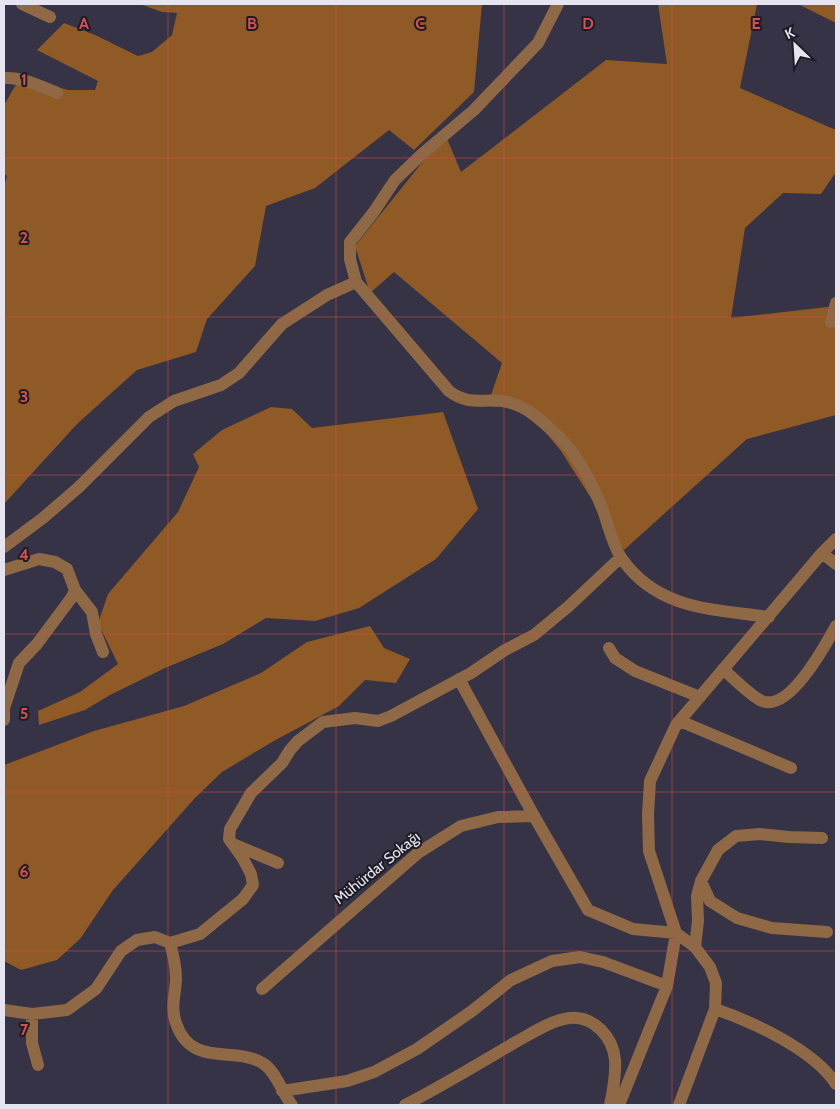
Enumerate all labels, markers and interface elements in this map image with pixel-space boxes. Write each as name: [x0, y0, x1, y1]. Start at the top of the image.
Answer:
text: A: [79, 14, 89, 33]
text: B: [247, 14, 257, 33]
text: C: [415, 14, 425, 33]
text: D: [582, 14, 594, 33]
text: E: [751, 14, 761, 33]
north arrow: [770, 20, 820, 70]
text: K: [782, 23, 797, 43]
text: 1: [21, 70, 27, 89]
text: 2: [20, 228, 28, 247]
text: 3: [20, 387, 28, 406]
text: 4: [19, 545, 29, 564]
text: 5: [20, 704, 28, 723]
street label: Mühürdar Sokağı: [330, 828, 424, 908]
text: 6: [20, 862, 29, 881]
text: 7: [20, 1020, 29, 1039]

